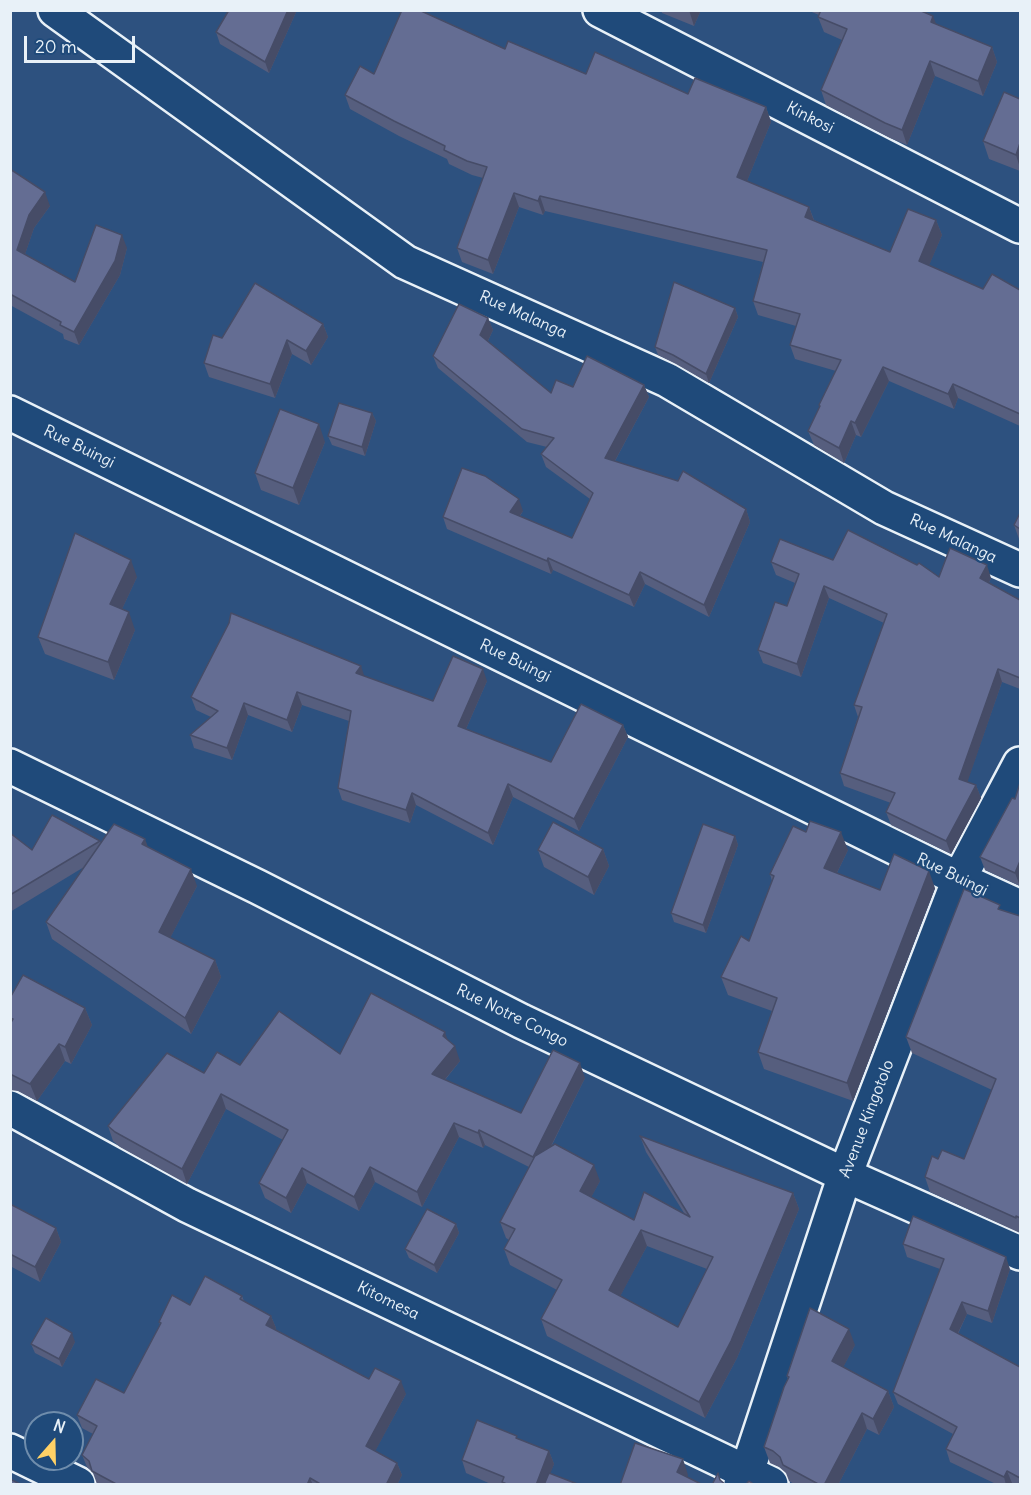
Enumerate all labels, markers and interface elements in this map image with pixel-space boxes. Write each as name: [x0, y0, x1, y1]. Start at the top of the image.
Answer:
scale bar: [27, 24, 138, 62]
text: 20 m: [35, 35, 77, 58]
street label: Kinkosi: [783, 98, 837, 138]
street label: Rue Malanga: [476, 287, 570, 343]
street label: Rue Buingi: [40, 422, 118, 472]
street label: Rue Malanga: [906, 510, 1000, 568]
street label: Rue Buingi: [476, 636, 554, 686]
street label: Rue Buingi: [913, 850, 991, 900]
street label: Rue Notre Congo: [453, 981, 571, 1051]
street label: Avenue Kingotolo: [836, 1057, 898, 1181]
street label: Kitomesa: [354, 1278, 422, 1324]
north arrow: [24, 1411, 84, 1471]
text: N: [51, 1415, 68, 1437]

